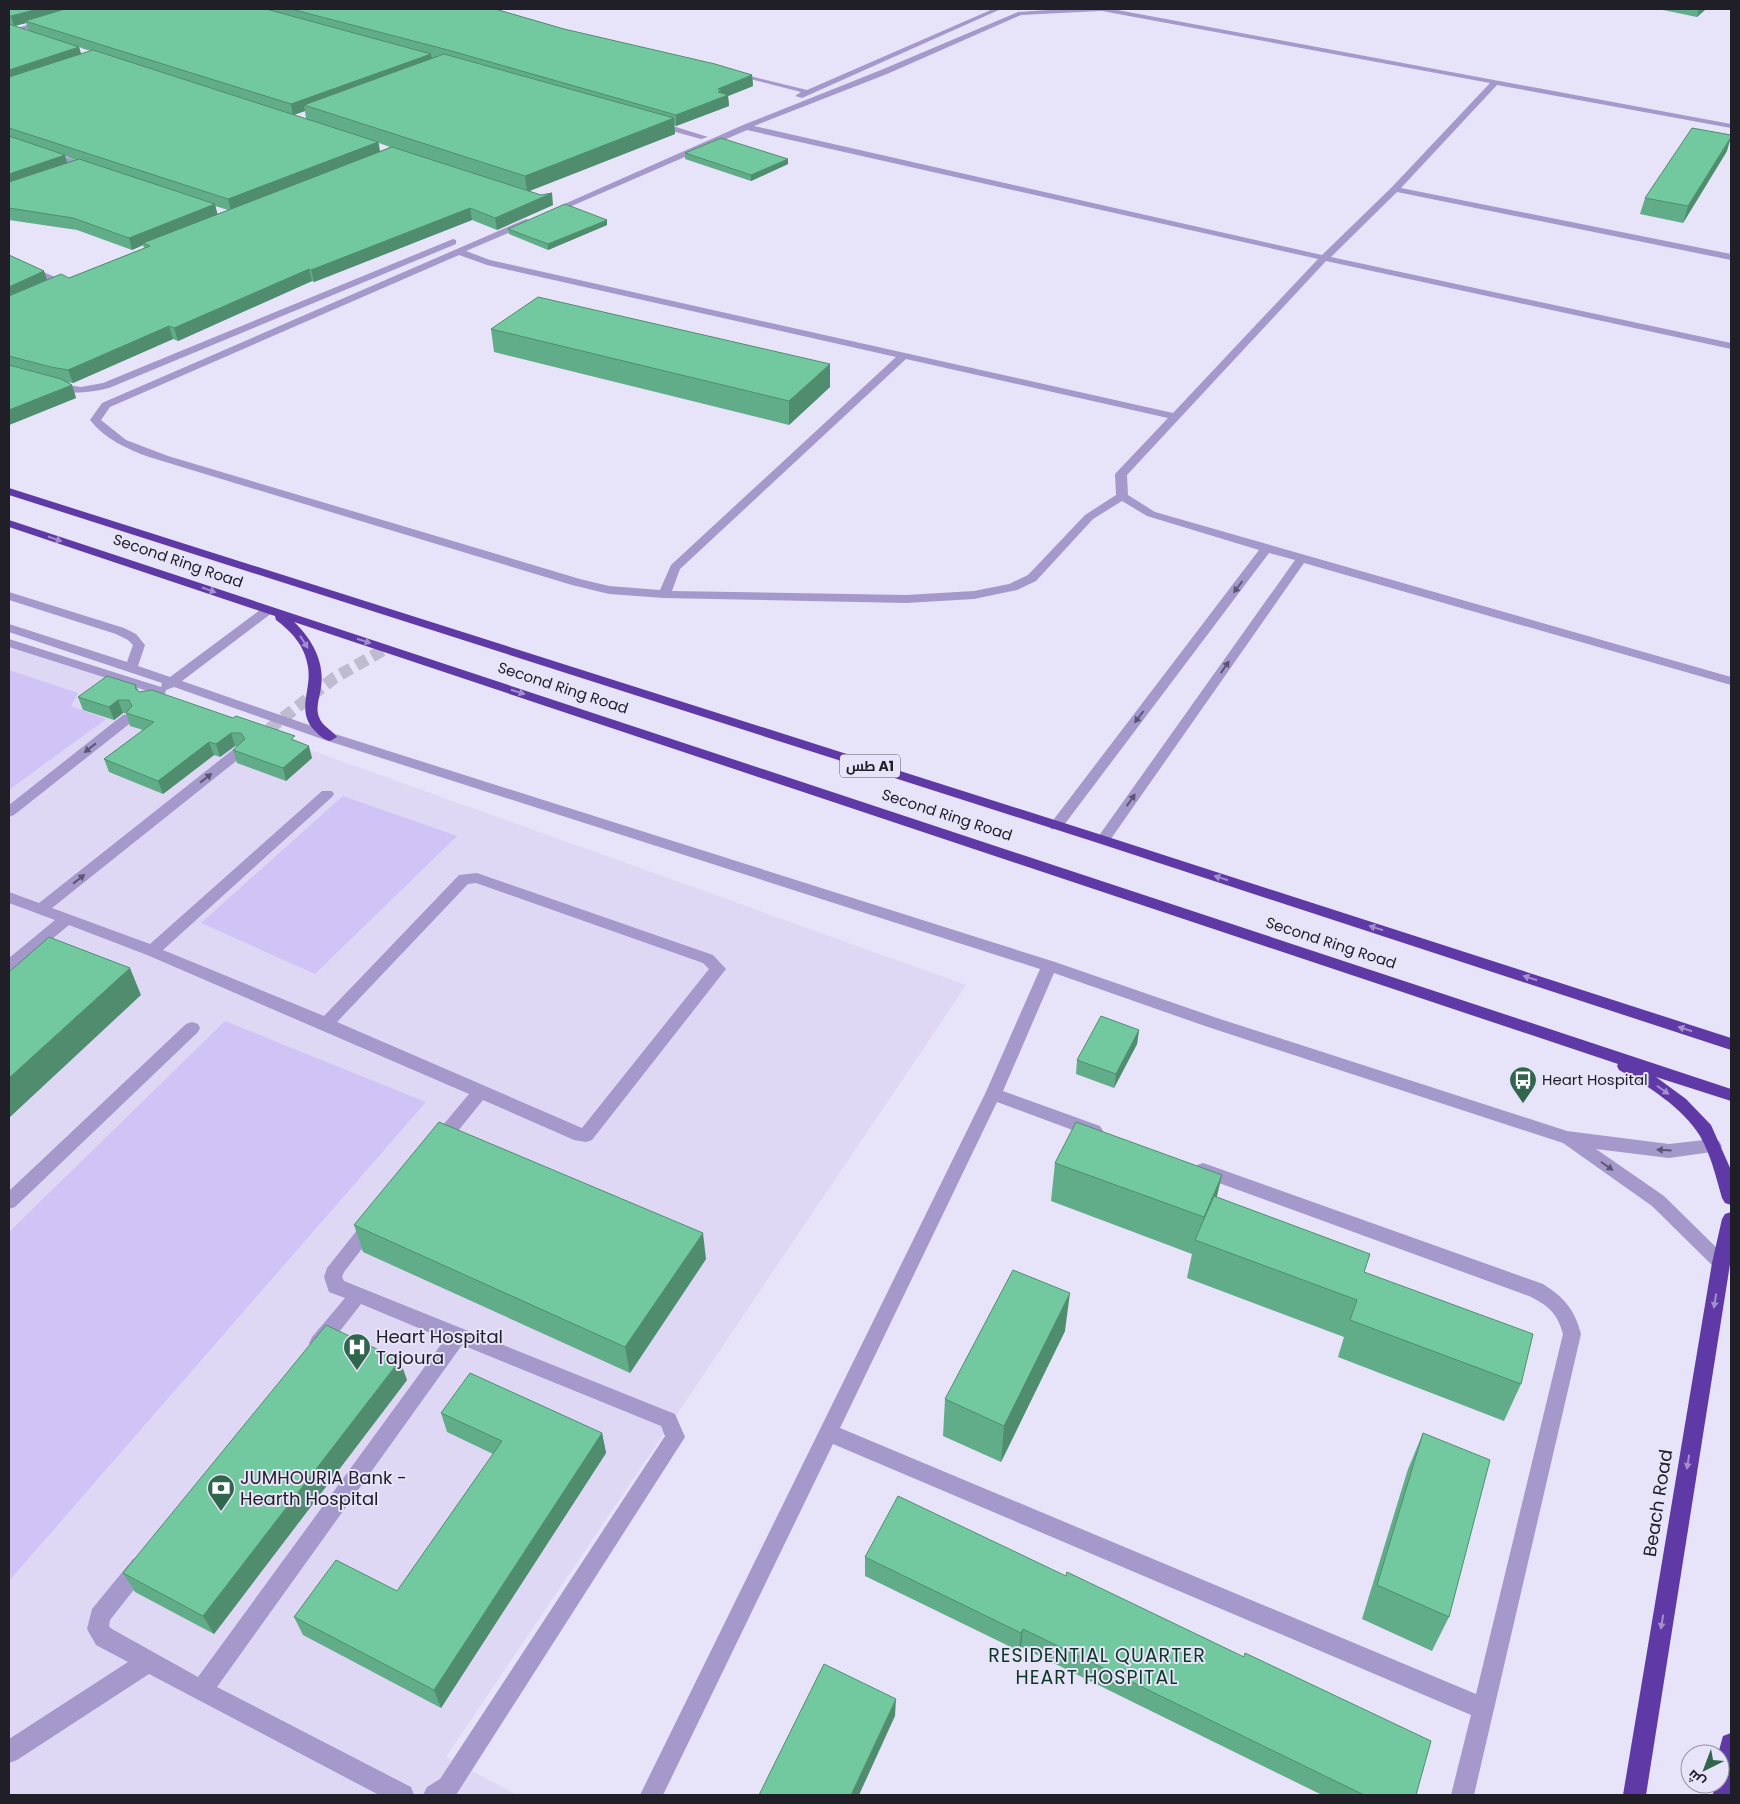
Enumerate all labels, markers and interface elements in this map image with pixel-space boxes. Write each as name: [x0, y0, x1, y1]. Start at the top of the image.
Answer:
street label: Second Ring Road: [110, 528, 246, 593]
one-way arrow: [48, 535, 63, 543]
one-way arrow: [1232, 580, 1243, 593]
one-way arrow: [202, 586, 217, 594]
one-way arrow: [299, 635, 309, 649]
one-way arrow: [356, 637, 371, 645]
street label: Second Ring Road: [495, 657, 631, 719]
one-way arrow: [1220, 660, 1230, 674]
one-way arrow: [511, 688, 526, 696]
one-way arrow: [1134, 710, 1145, 723]
one-way arrow: [84, 742, 97, 753]
road number: طس A1: [840, 754, 900, 778]
one-way arrow: [200, 772, 213, 783]
street label: Second Ring Road: [879, 784, 1015, 846]
one-way arrow: [1126, 793, 1136, 807]
one-way arrow: [72, 873, 85, 884]
one-way arrow: [1214, 874, 1229, 881]
street label: Second Ring Road: [1263, 912, 1399, 974]
one-way arrow: [1368, 924, 1383, 932]
one-way arrow: [1523, 974, 1538, 982]
one-way arrow: [1677, 1024, 1692, 1032]
bus stop icon: Heart Hospital: [1508, 1065, 1538, 1104]
place label: Heart Hospital: [1542, 1069, 1648, 1090]
one-way arrow: [1656, 1085, 1669, 1095]
one-way arrow: [1656, 1146, 1672, 1154]
one-way arrow: [1600, 1161, 1614, 1171]
one-way arrow: [1710, 1294, 1718, 1310]
place label: Heart Hospital Tajoura: [376, 1324, 503, 1370]
hospital icon: Heart Hospital Tajoura: [342, 1332, 372, 1371]
street label: Beach Road: [1637, 1447, 1678, 1558]
one-way arrow: [1684, 1454, 1692, 1470]
place label: JUMHOURIA Bank - Hearth Hospital: [240, 1465, 407, 1511]
bank icon: JUMHOURIA Bank - Hearth Hospital: [206, 1473, 236, 1512]
one-way arrow: [1658, 1615, 1666, 1631]
district label: RESIDENTIAL QUARTER HEART HOSPITAL: [988, 1642, 1206, 1691]
north arrow: [1680, 1744, 1730, 1794]
text: ش: [1683, 1765, 1710, 1792]

